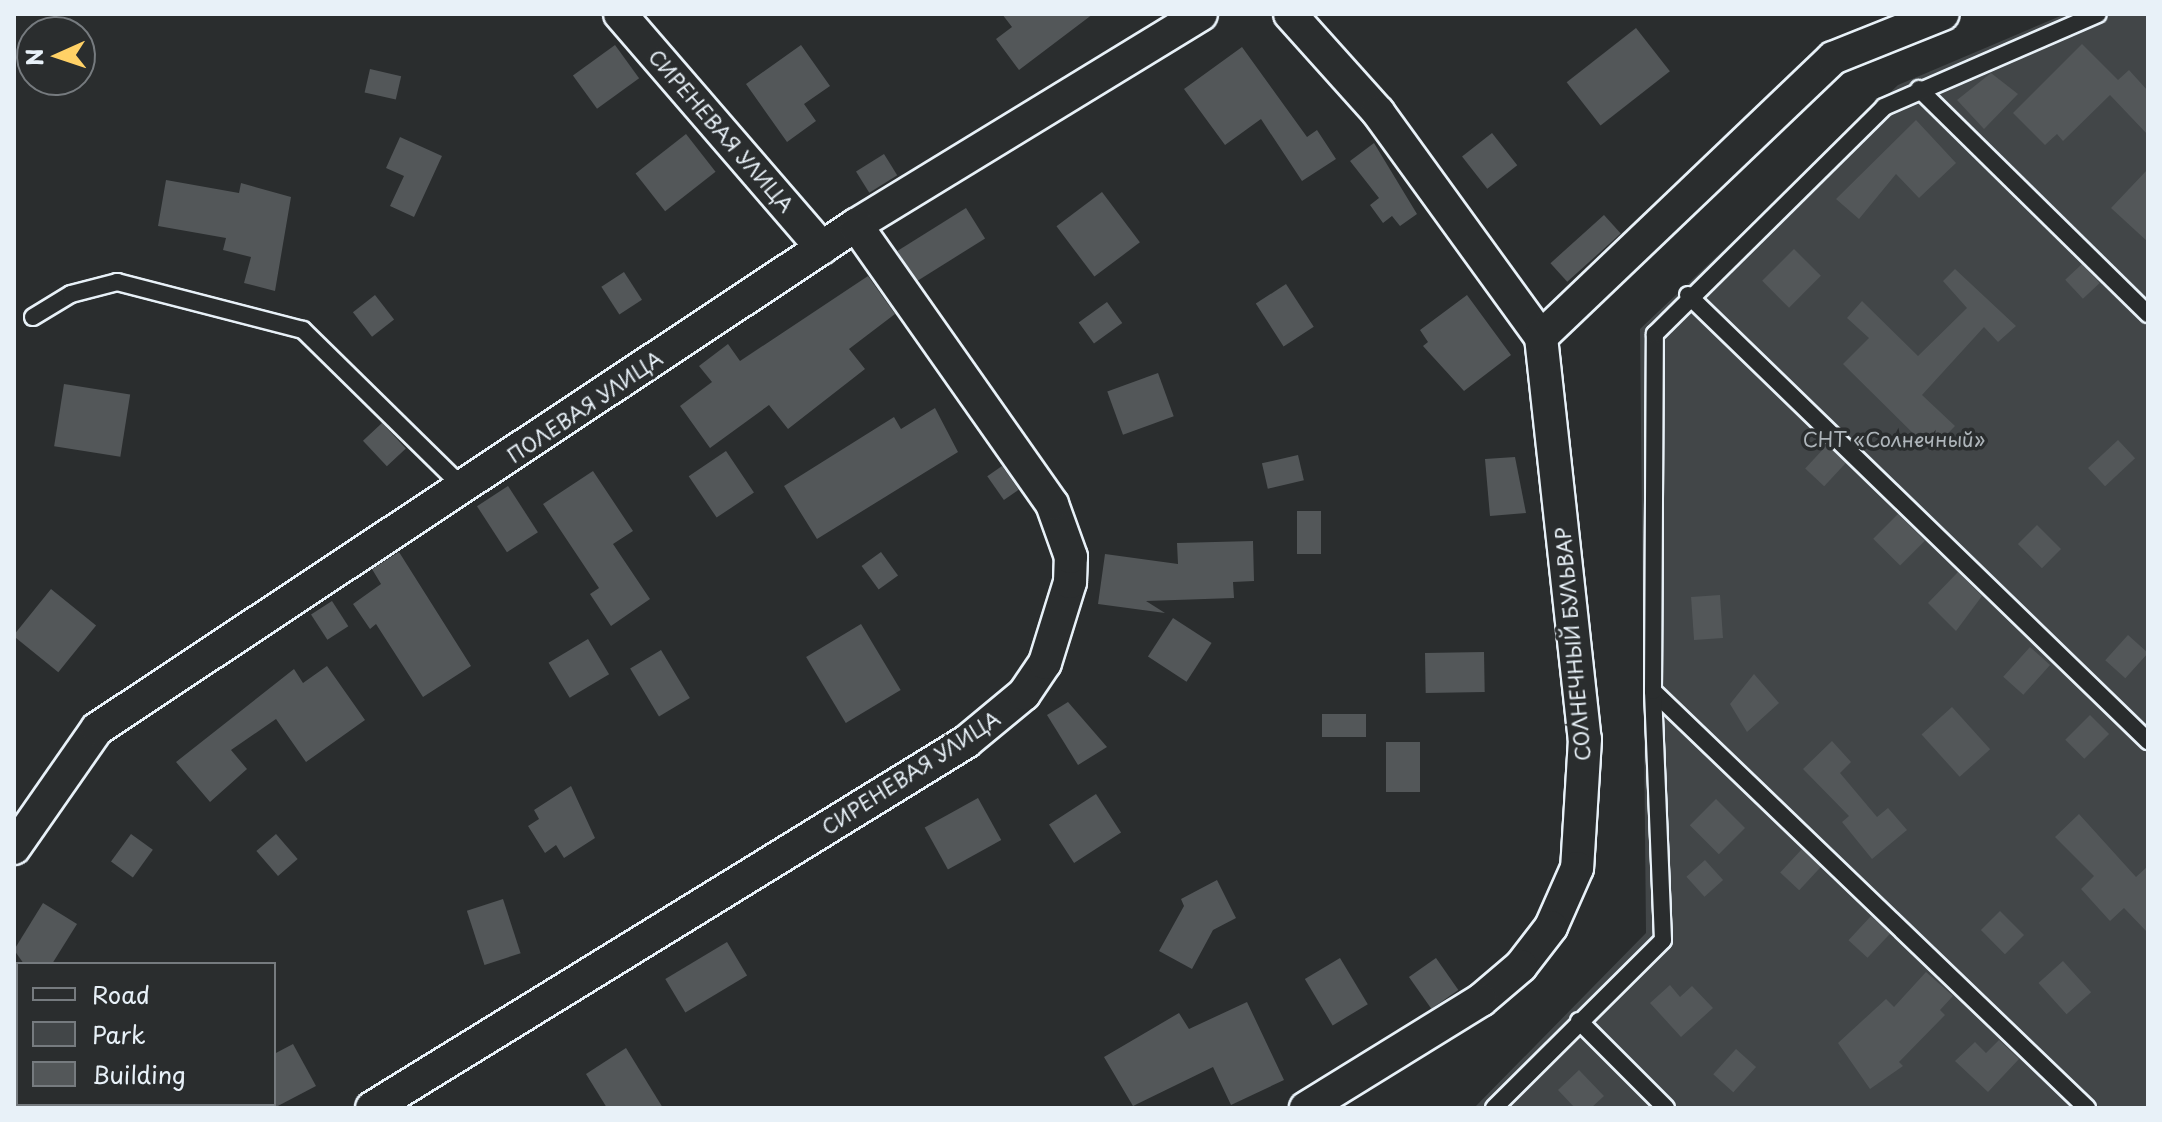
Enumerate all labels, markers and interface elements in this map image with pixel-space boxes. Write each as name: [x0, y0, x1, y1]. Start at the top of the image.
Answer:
north arrow: [16, 16, 96, 96]
street label: СИРЕНЕВАЯ УЛИЦА: [644, 45, 798, 217]
text: N: [17, 48, 50, 67]
street label: ПОЛЕВАЯ УЛИЦА: [503, 347, 667, 467]
park label: СНТ «Солнечный»: [1803, 427, 1985, 451]
street label: СОЛНЕЧНЫЙ БУЛЬВАР: [1551, 526, 1595, 762]
street label: СИРЕНЕВАЯ УЛИЦА: [818, 707, 1004, 839]
legend: [16, 962, 276, 1106]
text: Road: [92, 976, 150, 1012]
text: Park: [92, 1016, 146, 1052]
text: Building: [92, 1056, 186, 1092]

